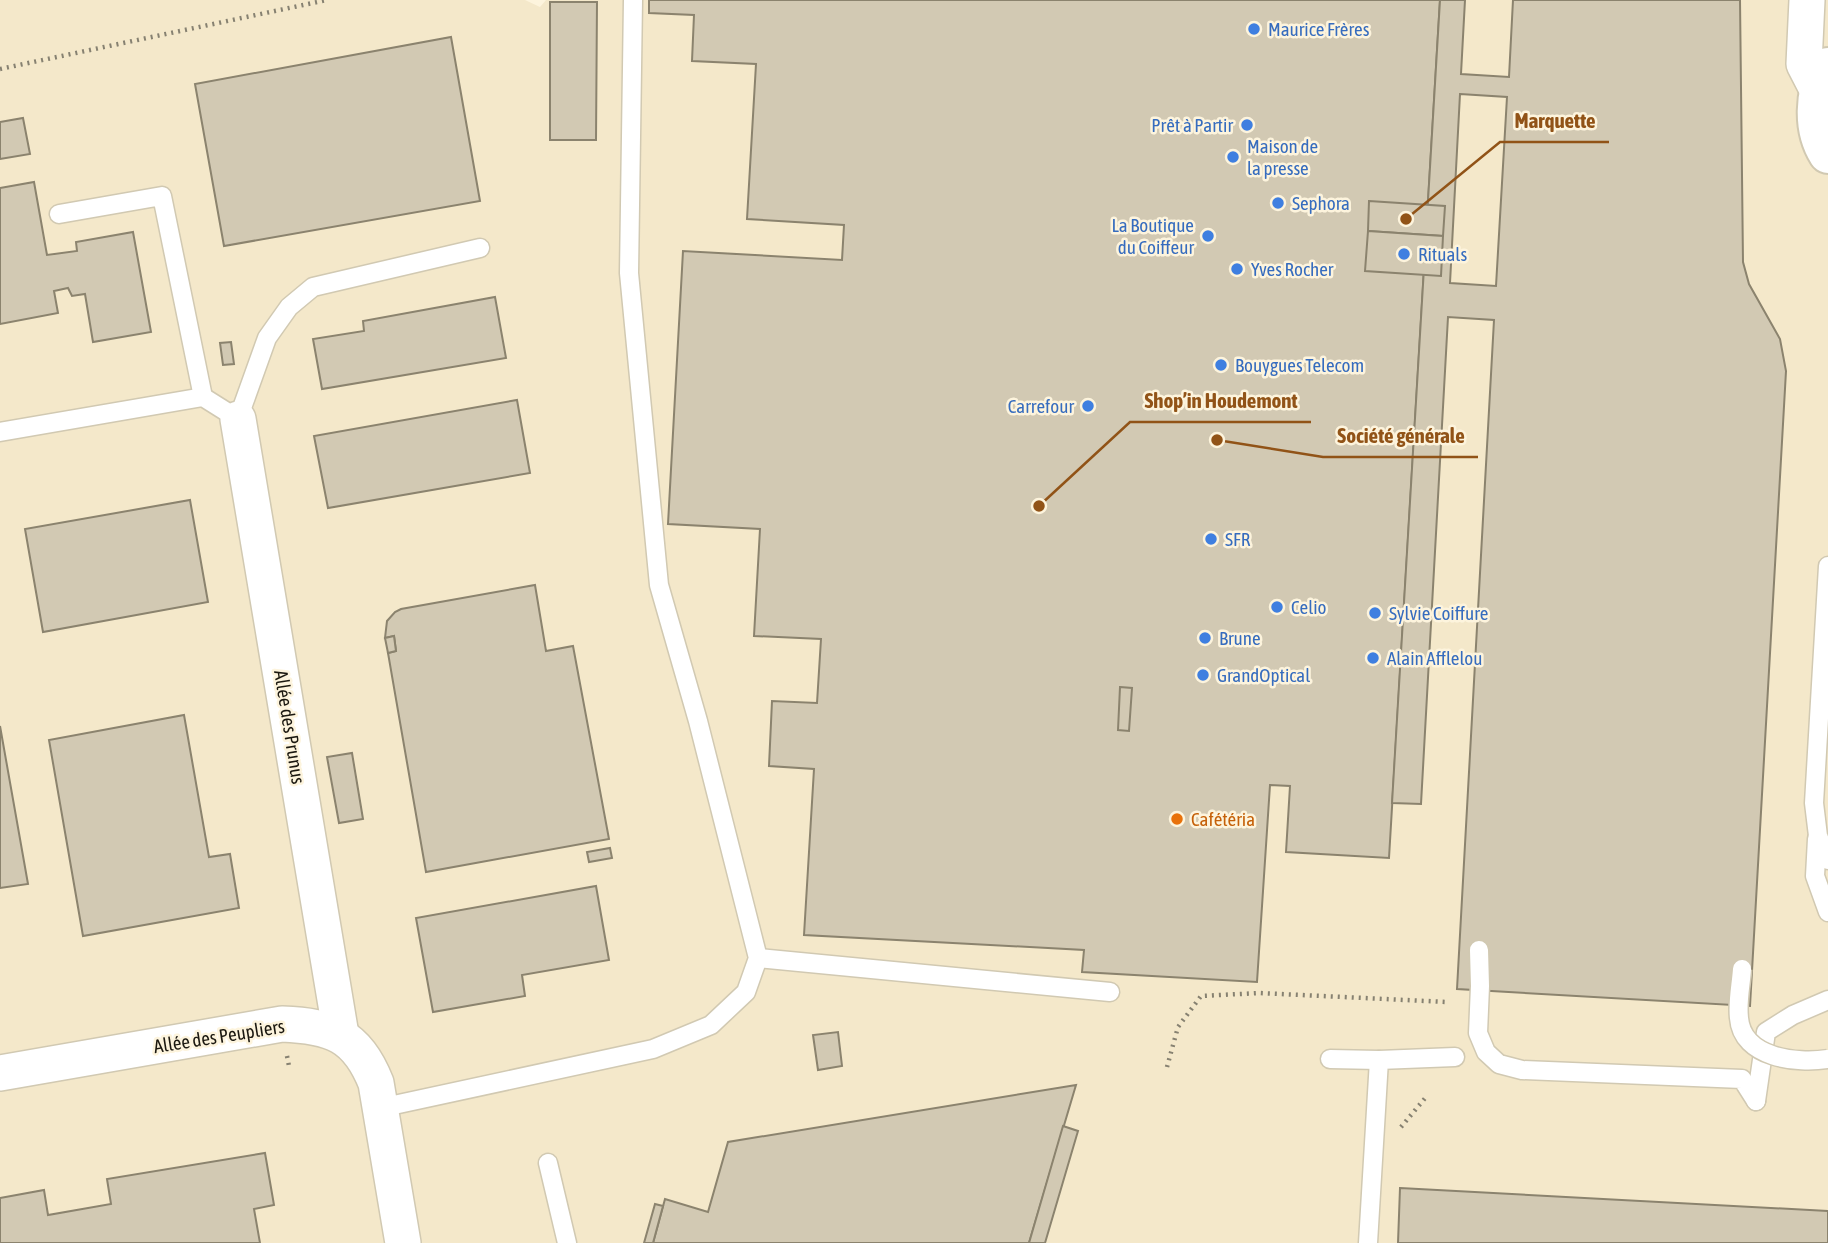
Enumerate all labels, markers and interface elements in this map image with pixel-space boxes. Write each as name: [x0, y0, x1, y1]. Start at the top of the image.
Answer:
place label: Maurice Frères: [1268, 18, 1370, 40]
marker: Maurice Frères: [1246, 21, 1262, 37]
callout: Marquette: [1500, 100, 1609, 142]
text: Marquette: [1514, 108, 1596, 132]
place label: Prêt à Partir: [1151, 114, 1233, 136]
marker: Prêt à Partir: [1239, 117, 1255, 133]
place label: Maison de la presse: [1247, 135, 1318, 179]
marker: Maison de la presse: [1225, 149, 1241, 165]
place label: Sephora: [1292, 192, 1350, 214]
marker: Sephora: [1270, 195, 1286, 211]
place label: La Boutique du Coiffeur: [1111, 214, 1194, 258]
marker: La Boutique du Coiffeur: [1200, 228, 1216, 244]
place label: Rituals: [1418, 243, 1467, 265]
marker: Rituals: [1396, 246, 1412, 262]
place label: Yves Rocher: [1251, 258, 1334, 280]
marker: Yves Rocher: [1229, 261, 1245, 277]
place label: Bouygues Telecom: [1235, 354, 1364, 376]
marker: Bouygues Telecom: [1213, 357, 1229, 373]
callout: Shop’in Houdemont: [1130, 380, 1311, 422]
text: Shop’in Houdemont: [1144, 388, 1298, 412]
place label: Carrefour: [1008, 395, 1074, 417]
marker: Carrefour: [1080, 398, 1096, 414]
callout: Société générale: [1323, 415, 1478, 457]
text: Société générale: [1337, 423, 1465, 447]
place label: SFR: [1225, 528, 1251, 550]
marker: SFR: [1203, 531, 1219, 547]
place label: Celio: [1291, 596, 1327, 618]
marker: Celio: [1269, 599, 1285, 615]
place label: Sylvie Coiffure: [1389, 602, 1488, 624]
marker: Sylvie Coiffure: [1367, 605, 1383, 621]
place label: Brune: [1219, 627, 1261, 649]
marker: Brune: [1197, 630, 1213, 646]
place label: Alain Afflelou: [1387, 647, 1482, 669]
marker: Alain Afflelou: [1365, 650, 1381, 666]
place label: GrandOptical: [1217, 664, 1310, 686]
marker: GrandOptical: [1195, 667, 1211, 683]
street label: Allée des Prunus: [270, 668, 310, 786]
place label: Cafétéria: [1191, 808, 1255, 830]
marker: Cafétéria: [1169, 811, 1185, 827]
street label: Allée des Peupliers: [152, 1015, 286, 1057]

